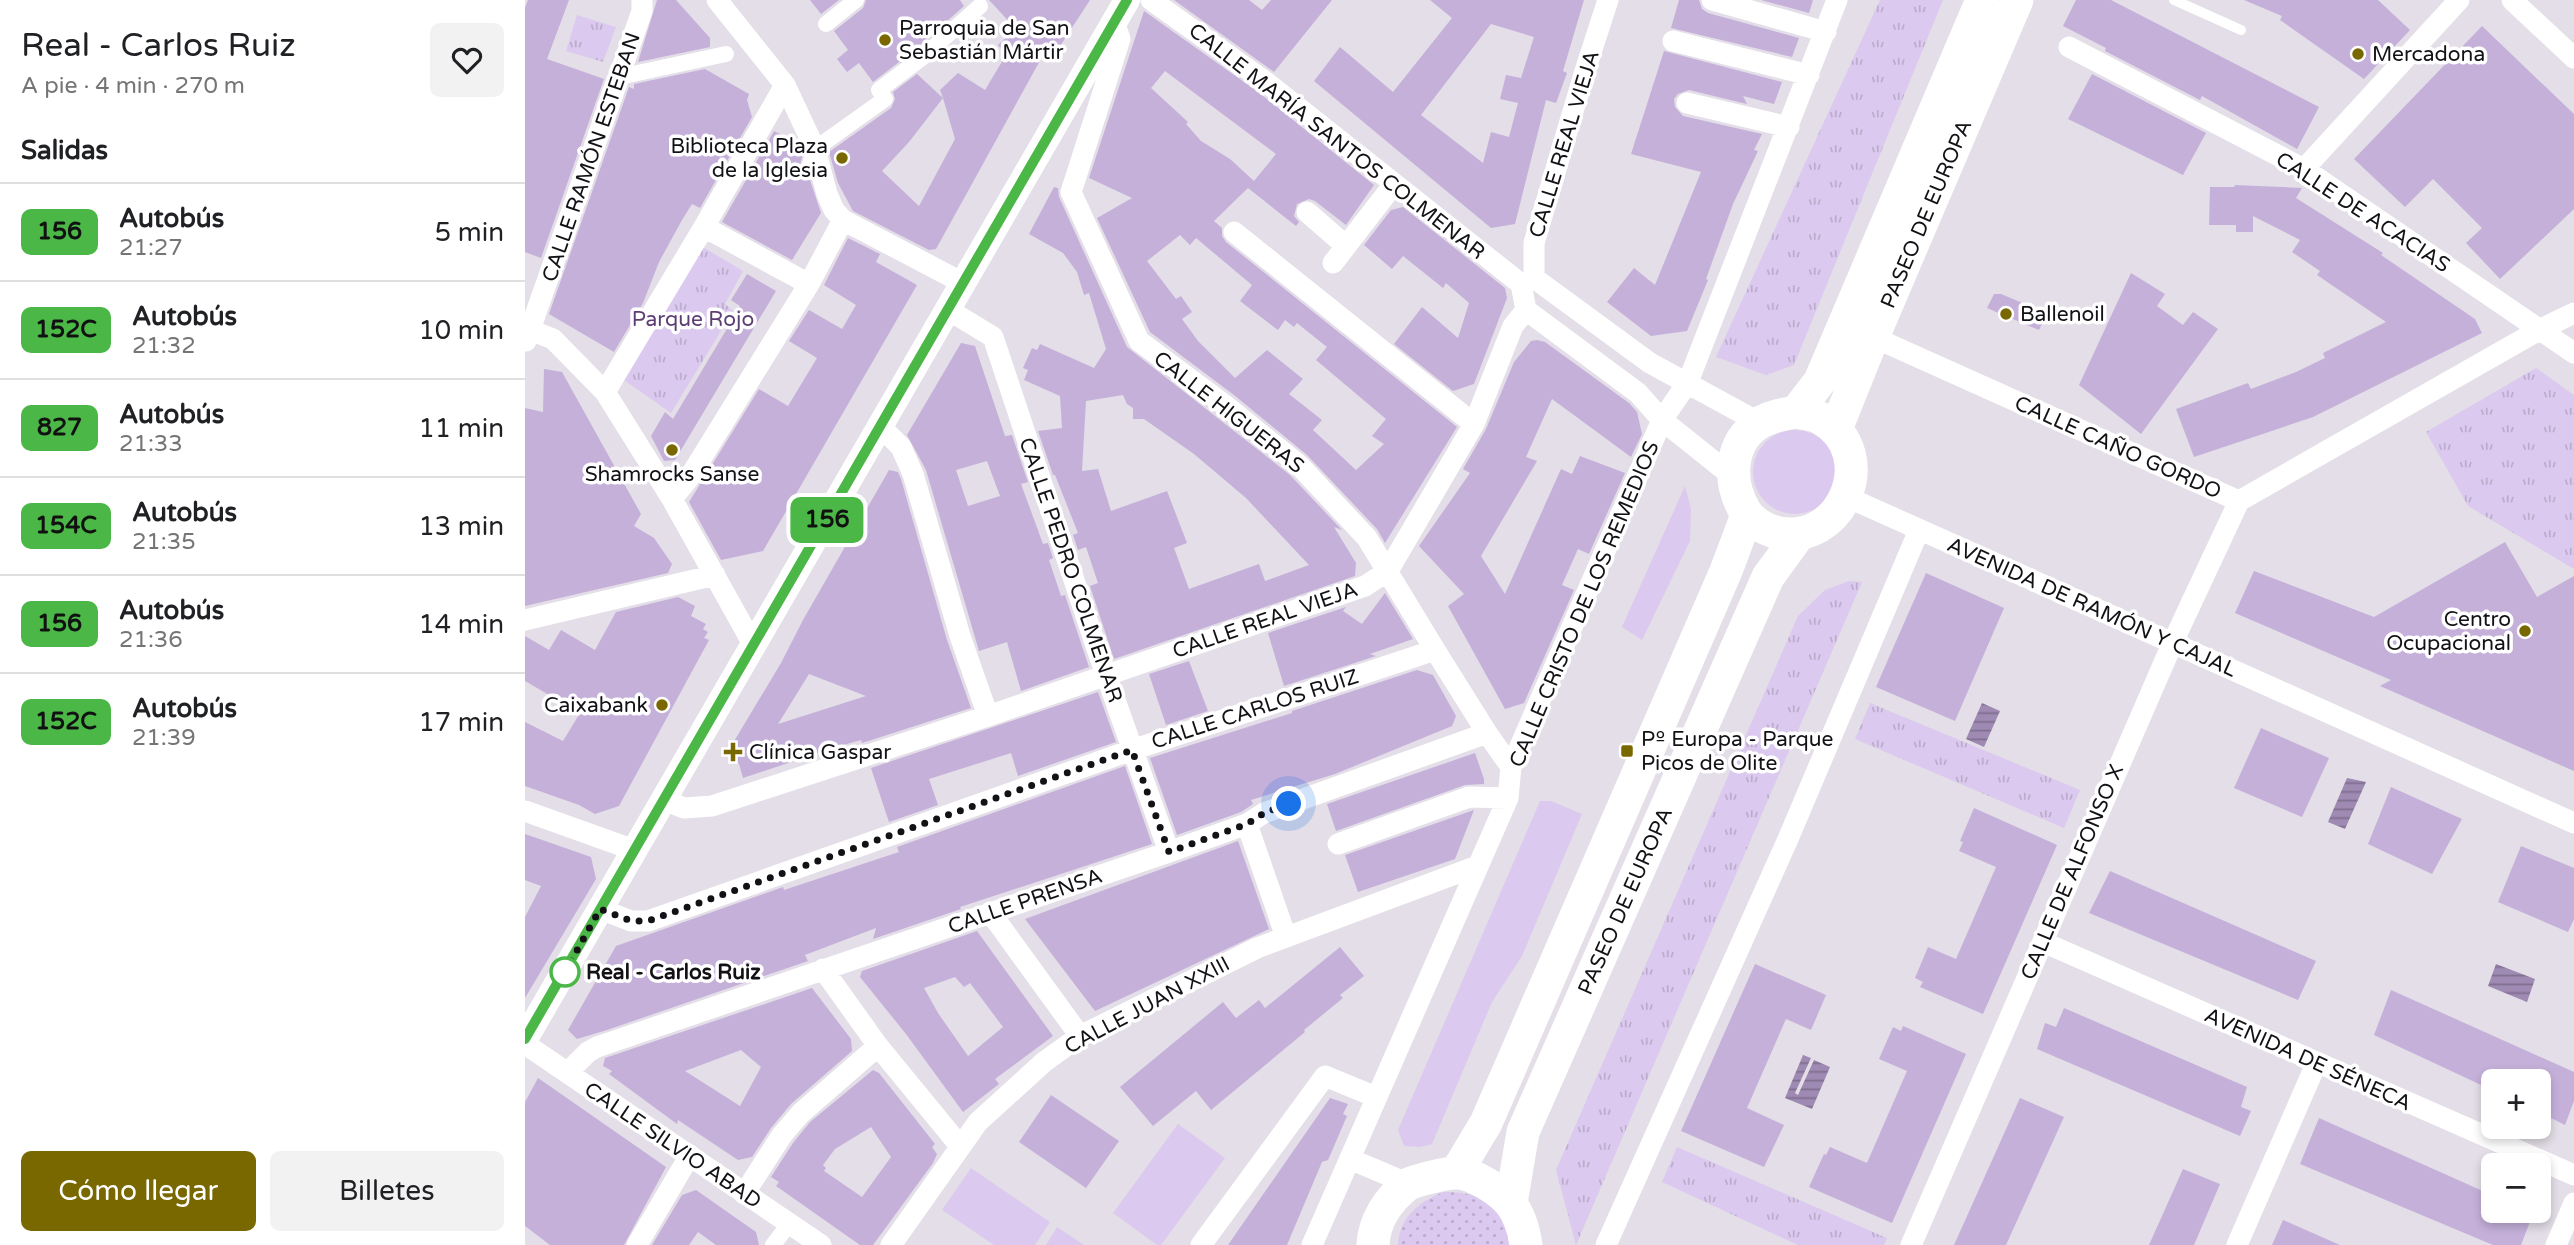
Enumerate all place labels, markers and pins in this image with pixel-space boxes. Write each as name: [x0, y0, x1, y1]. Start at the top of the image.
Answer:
place label: Parroquia de San Sebastián Mártir: [899, 16, 1070, 65]
marker: Parroquia de San Sebastián Mártir: [877, 32, 893, 48]
place label: Mercadona: [2372, 42, 2485, 67]
marker: Mercadona: [2350, 46, 2366, 62]
place label: Biblioteca Plaza de la Iglesia: [671, 134, 828, 183]
marker: Biblioteca Plaza de la Iglesia: [834, 150, 850, 166]
place label: Ballenoil: [2020, 302, 2105, 327]
marker: Ballenoil: [1998, 306, 2014, 322]
marker: Shamrocks Sanse: [664, 442, 680, 458]
place label: Shamrocks Sanse: [585, 462, 759, 487]
place label: Centro Ocupacional: [2386, 607, 2511, 656]
marker: Centro Ocupacional: [2517, 623, 2533, 639]
place label: Caixabank: [544, 693, 648, 718]
marker: Caixabank: [654, 697, 670, 713]
place label: Pº Europa - Parque Picos de Olite: [1641, 727, 1833, 776]
place label: Clínica Gaspar: [749, 740, 891, 765]
marker: Clínica Gaspar: [723, 742, 743, 762]
marker: Pº Europa - Parque Picos de Olite: [1619, 743, 1635, 759]
marker: Real - Carlos Ruiz: [550, 957, 580, 987]
place label: Real - Carlos Ruiz: [586, 960, 761, 985]

